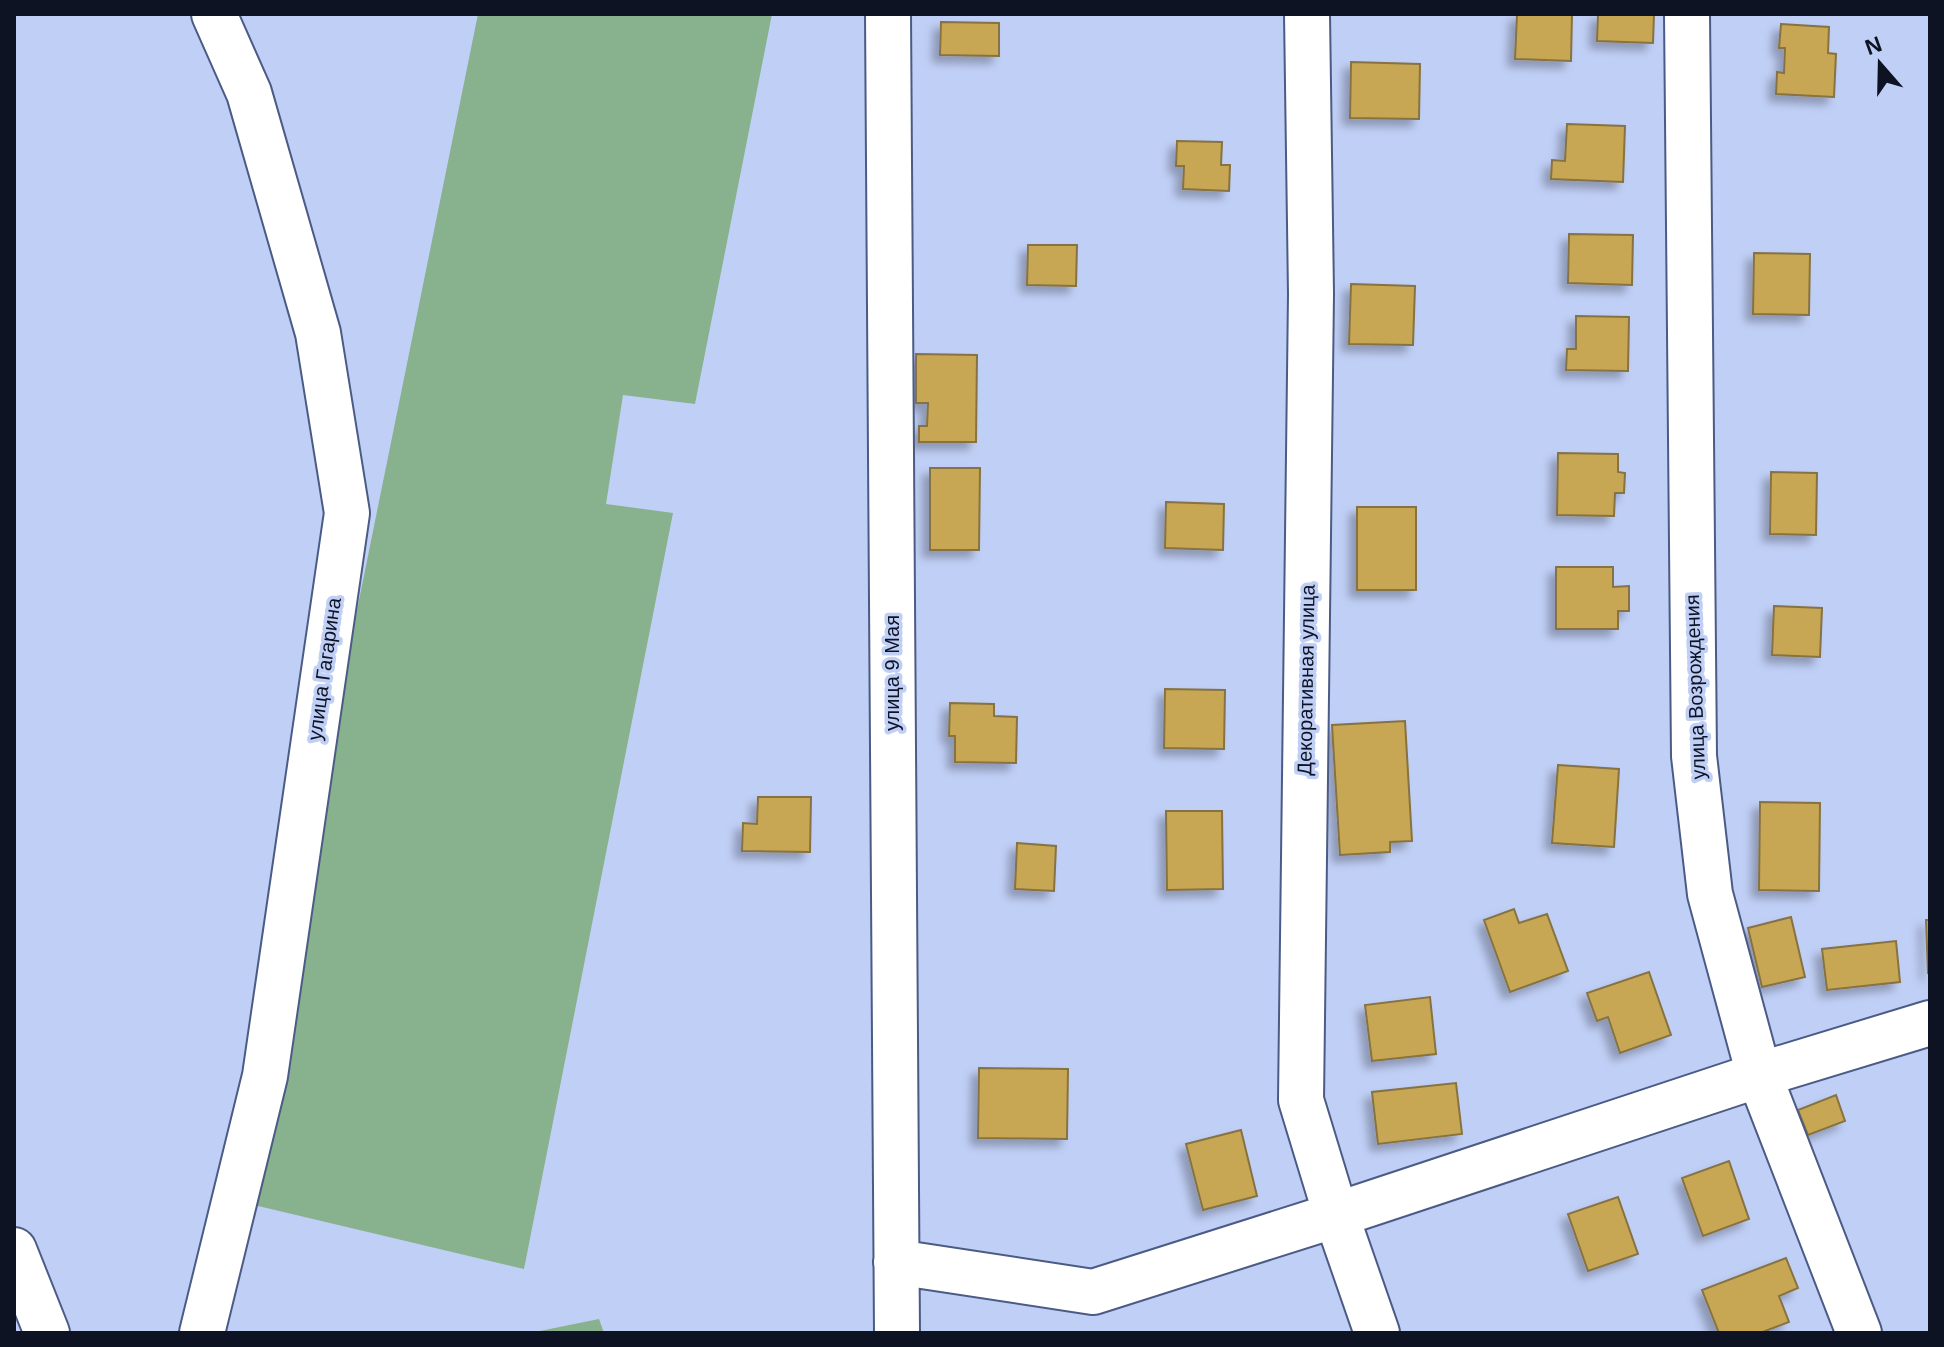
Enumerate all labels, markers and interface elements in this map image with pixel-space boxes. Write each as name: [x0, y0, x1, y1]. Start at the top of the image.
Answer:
north arrow: [1840, 24, 1920, 104]
text: N: [1862, 31, 1885, 60]
street label: Декоративная улица: [1293, 583, 1319, 776]
street label: улица Возрождения: [1681, 594, 1709, 780]
street label: улица Гагарина: [303, 595, 345, 742]
street label: улица 9 Мая: [881, 615, 903, 731]

